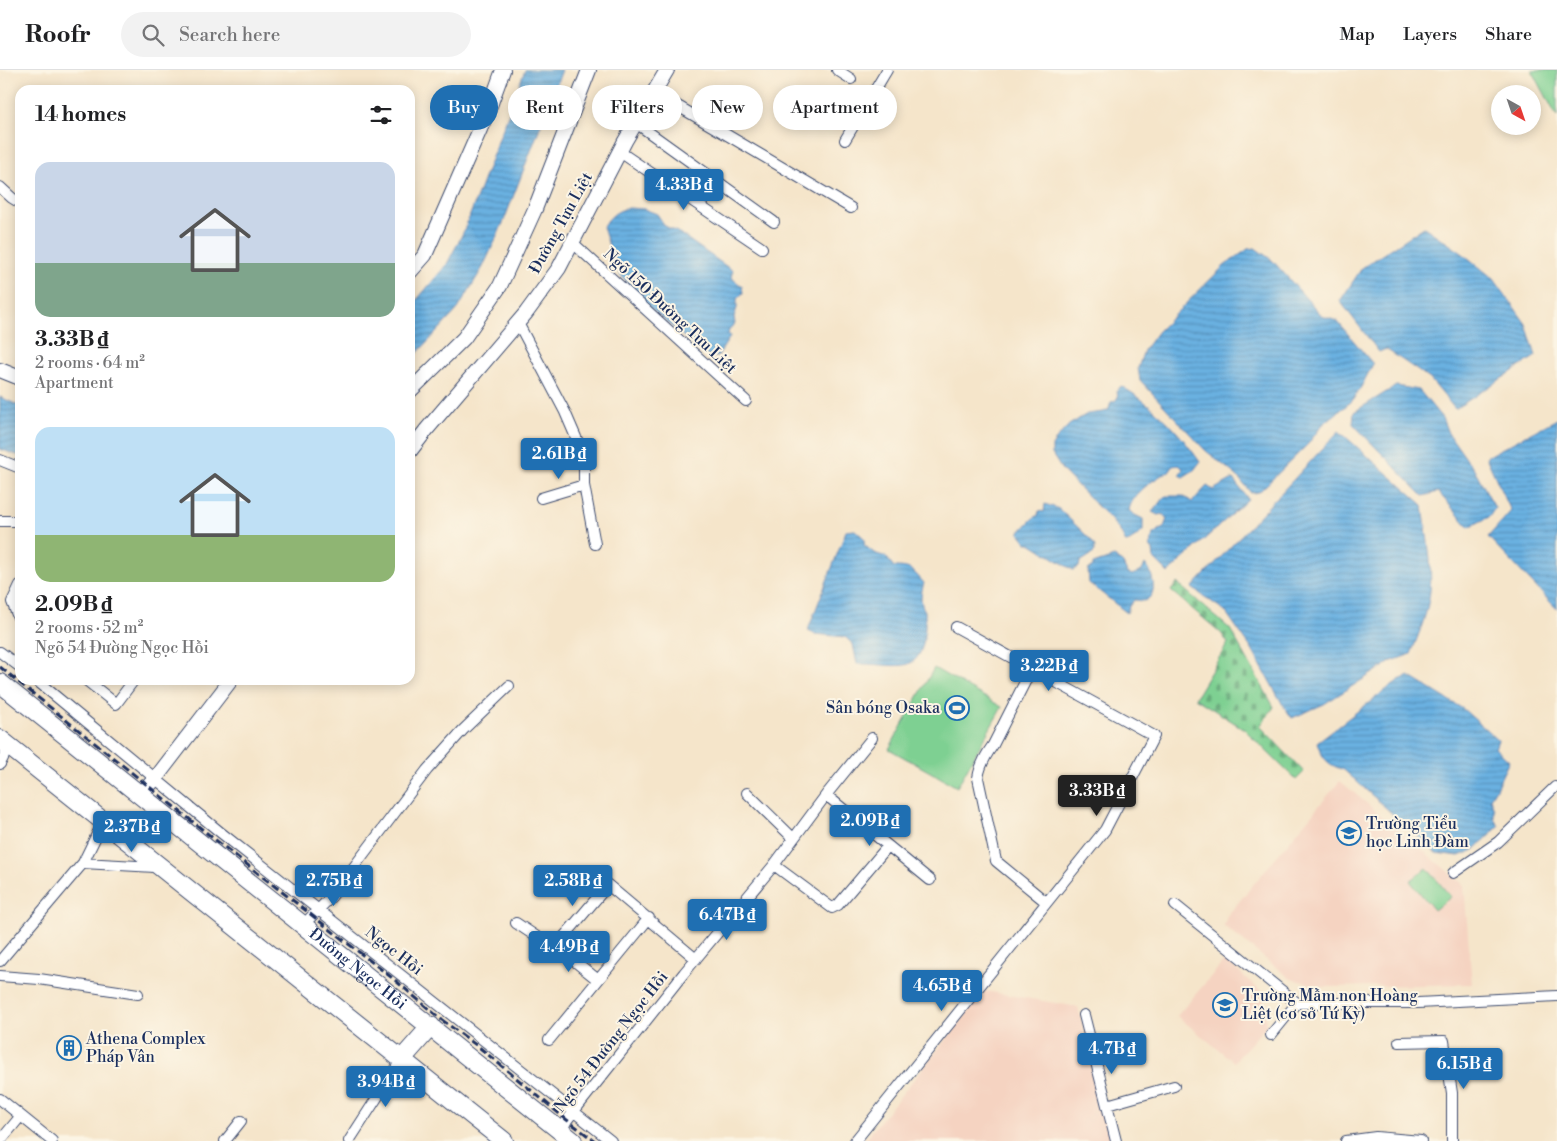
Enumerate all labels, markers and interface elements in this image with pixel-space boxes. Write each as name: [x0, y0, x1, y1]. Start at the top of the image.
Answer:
search box: [121, 12, 471, 57]
text: Roofr: [25, 20, 91, 50]
icon: search: [139, 21, 167, 49]
text: Search here: [179, 23, 280, 47]
text: Map: [1340, 23, 1375, 46]
text: Layers: [1403, 23, 1457, 46]
text: Share: [1485, 23, 1532, 46]
chip: Buy: [430, 85, 498, 130]
chip: Rent: [508, 85, 582, 130]
chip: Filters: [592, 85, 682, 130]
chip: New: [692, 85, 763, 130]
chip: Apartment: [773, 85, 897, 130]
north arrow: [1491, 85, 1541, 135]
map controls: [1491, 85, 1541, 135]
icon: filters: [367, 101, 395, 129]
text: 14 homes: [35, 102, 126, 128]
pin: 4.33B ₫: [638, 168, 730, 211]
street label: Đường Tựu Liệt: [525, 169, 597, 277]
text: 4.33B ₫: [655, 175, 713, 195]
icon: home: [170, 195, 260, 285]
street label: Ngõ 150 Đường Tựu Liệt: [599, 244, 741, 378]
text: 3.33B ₫: [35, 327, 109, 353]
text: 2 rooms · 64 m²: [35, 353, 145, 373]
text: Apartment: [35, 373, 114, 393]
pin: 2.61B ₫: [513, 438, 605, 480]
text: 2.61B ₫: [532, 444, 586, 464]
icon: home: [170, 460, 260, 550]
text: 2.09B ₫: [35, 592, 112, 618]
text: 2 rooms · 52 m²: [35, 618, 143, 638]
text: Ngõ 54 Đường Ngọc Hồi: [35, 638, 209, 658]
pin: 3.22B ₫: [1003, 650, 1095, 692]
text: 3.22B ₫: [1021, 656, 1077, 676]
sports icon: Sân bóng Osaka: [944, 695, 970, 721]
place label: Sân bóng Osaka: [826, 698, 941, 718]
pin: 3.33B ₫: [1051, 774, 1143, 817]
text: 3.33B ₫: [1069, 781, 1125, 801]
pin: 2.09B ₫: [824, 804, 916, 847]
pin: 2.37B ₫: [86, 810, 178, 853]
text: 2.09B ₫: [841, 811, 899, 831]
place label: Trường Tiểu học Linh Đàm: [1366, 814, 1469, 852]
text: 2.37B ₫: [104, 817, 160, 837]
school or university icon: Trường Tiểu học Linh Đàm: [1336, 820, 1362, 846]
pin: 2.75B ₫: [288, 864, 380, 907]
pin: 2.58B ₫: [527, 864, 619, 907]
text: 2.75B ₫: [306, 871, 362, 891]
text: 2.58B ₫: [544, 871, 602, 891]
pin: 6.47B ₫: [681, 898, 773, 941]
text: 6.47B ₫: [699, 905, 755, 925]
street label: Ngọc Hồi: [361, 922, 427, 980]
street label: Đường Ngọc Hồi: [305, 924, 411, 1014]
pin: 4.49B ₫: [523, 930, 615, 973]
text: 4.49B ₫: [540, 937, 598, 957]
street label: Ngõ 54 Đường Ngọc Hồi: [550, 967, 672, 1117]
pin: 4.65B ₫: [896, 970, 988, 1012]
text: 4.65B ₫: [913, 976, 971, 996]
place label: Trường Mầm non Hoàng Liệt (cơ sở Tứ Kỳ): [1242, 986, 1419, 1024]
school or university icon: Trường Mầm non Hoàng Liệt (cơ sở Tứ Kỳ): [1212, 992, 1238, 1018]
place label: Athena Complex Pháp Vân: [85, 1029, 206, 1067]
pin: 4.7B ₫: [1071, 1032, 1153, 1075]
building icon: Athena Complex Pháp Vân: [56, 1035, 82, 1061]
text: 4.7B ₫: [1088, 1039, 1136, 1059]
pin: 6.15B ₫: [1418, 1048, 1510, 1090]
text: 6.15B ₫: [1437, 1054, 1491, 1074]
pin: 3.94B ₫: [340, 1066, 432, 1108]
text: 3.94B ₫: [357, 1072, 415, 1092]

